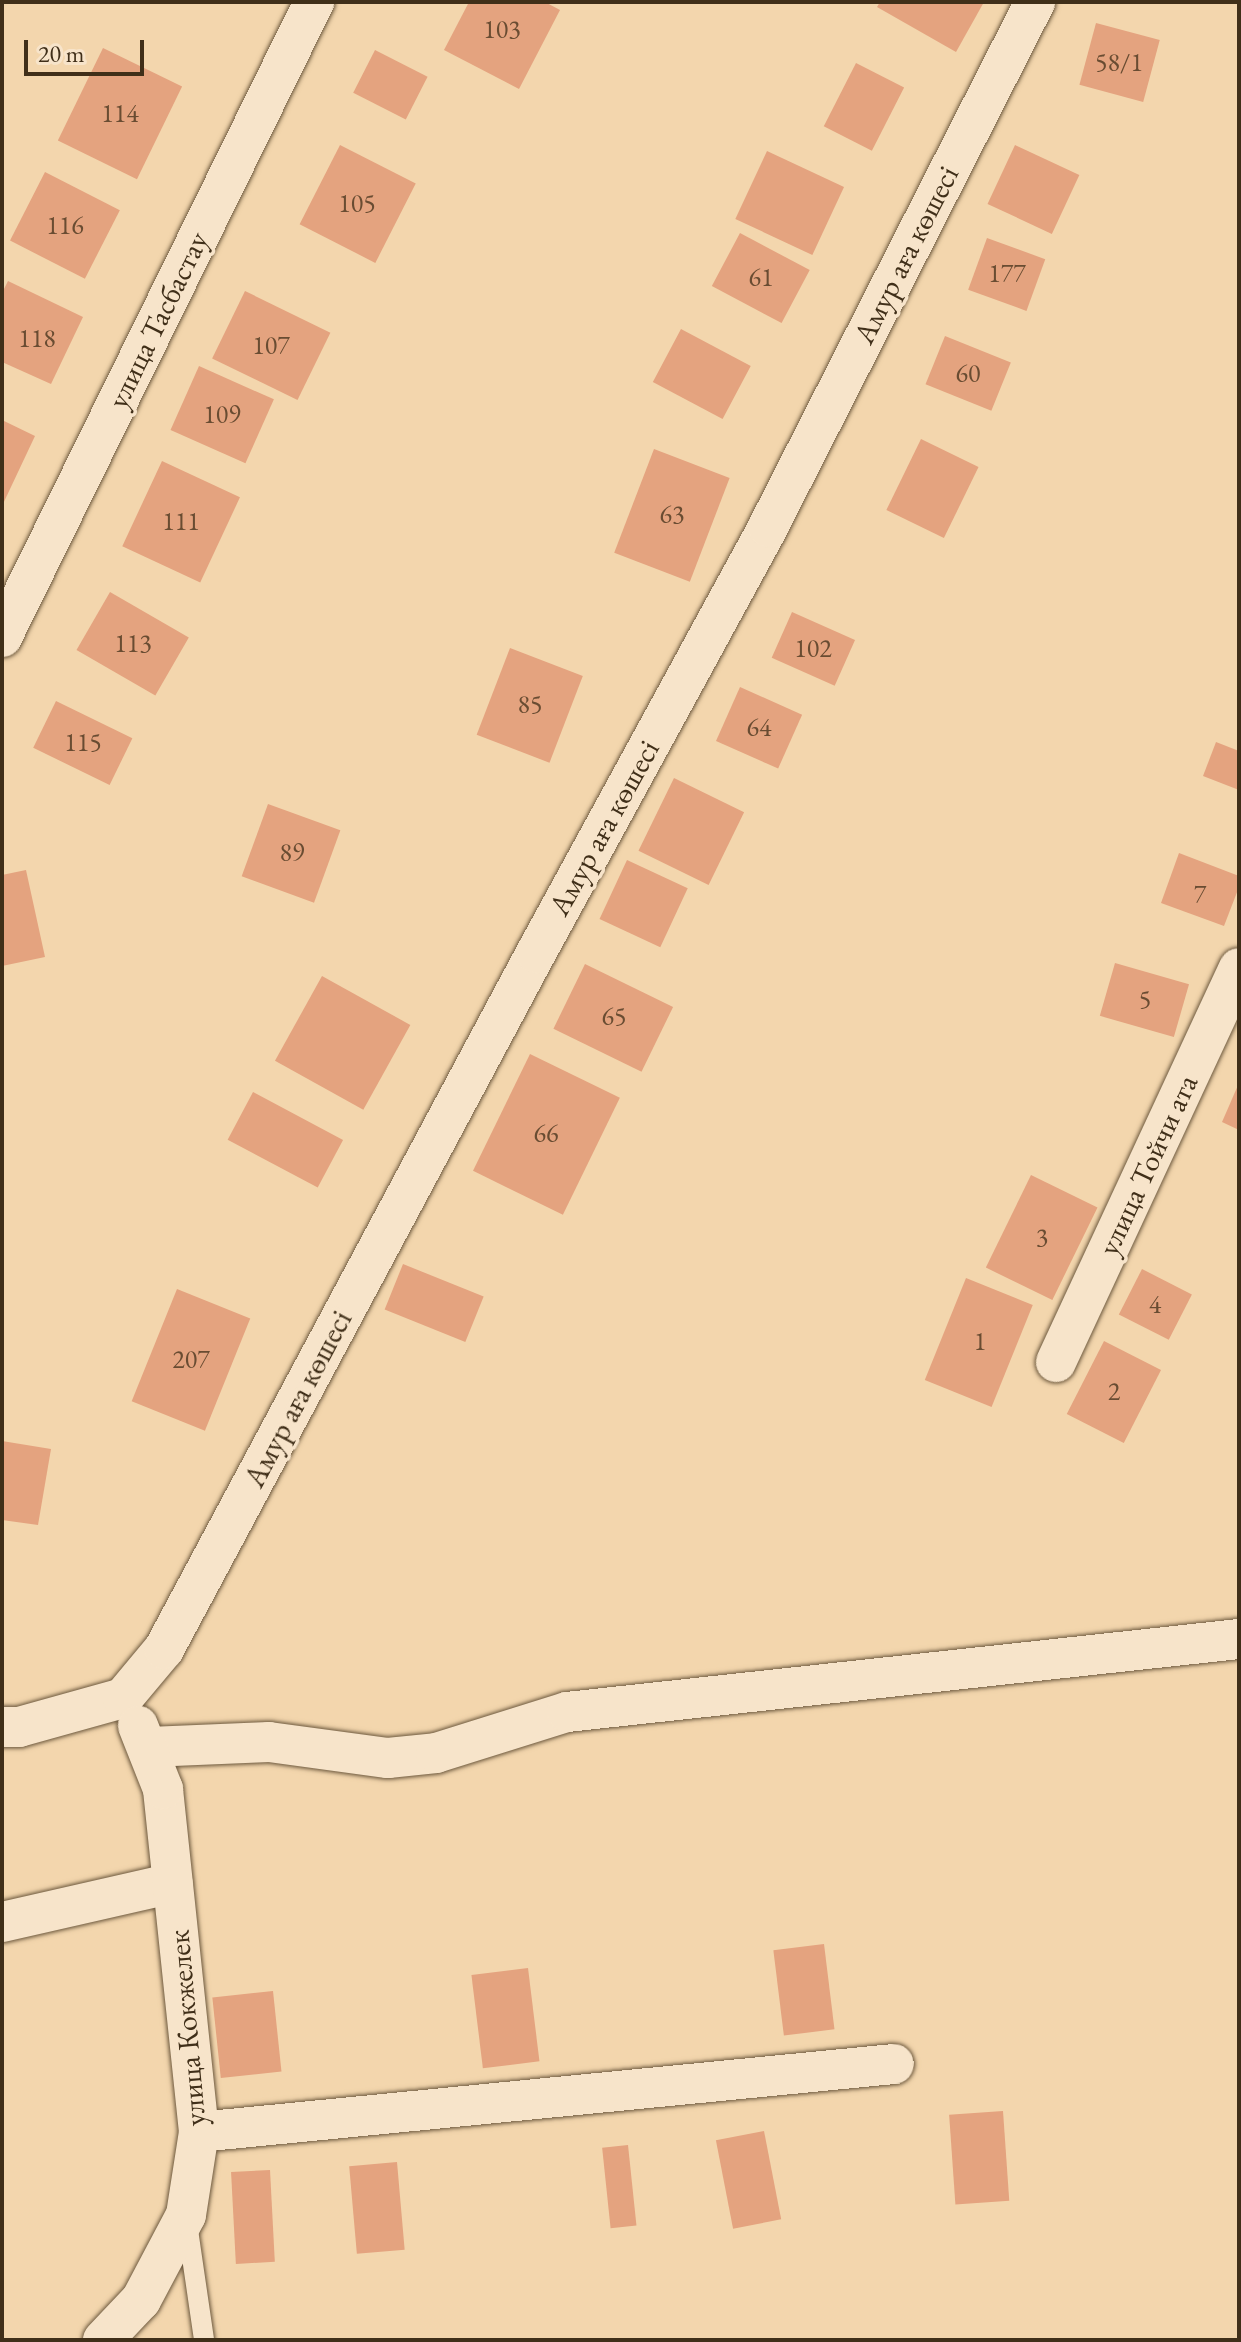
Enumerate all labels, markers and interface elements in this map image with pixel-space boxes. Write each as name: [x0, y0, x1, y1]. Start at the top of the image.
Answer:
house number: 103: [483, 14, 521, 46]
scale bar: [28, 24, 148, 74]
text: 20 m: [38, 38, 85, 69]
house number: 58/1: [1095, 47, 1143, 79]
house number: 114: [101, 98, 139, 130]
street label: Амур аға көшесі: [846, 160, 966, 350]
house number: 105: [338, 188, 376, 220]
house number: 116: [46, 210, 84, 242]
street label: улица Тасбастау: [100, 226, 216, 414]
house number: 177: [988, 258, 1026, 290]
house number: 61: [749, 262, 773, 294]
house number: 118: [18, 323, 56, 355]
house number: 107: [252, 330, 290, 362]
house number: 60: [956, 358, 980, 390]
house number: 109: [203, 399, 241, 431]
house number: 63: [660, 499, 684, 531]
house number: 111: [162, 506, 200, 538]
house number: 113: [114, 628, 152, 660]
house number: 102: [794, 633, 832, 665]
house number: 85: [518, 689, 542, 721]
house number: 64: [747, 712, 771, 744]
house number: 115: [64, 727, 102, 759]
street label: Амур аға көшесі: [541, 734, 667, 922]
house number: 89: [280, 837, 304, 869]
house number: 7: [1194, 879, 1206, 911]
house number: 5: [1139, 984, 1151, 1016]
house number: 65: [602, 1001, 626, 1033]
street label: улица Тойчи ата: [1090, 1069, 1206, 1261]
house number: 66: [534, 1118, 558, 1150]
house number: 3: [1036, 1222, 1048, 1254]
house number: 4: [1149, 1289, 1161, 1321]
street label: Амур аға көшесі: [236, 1304, 360, 1494]
house number: 1: [974, 1326, 986, 1358]
house number: 207: [172, 1344, 210, 1376]
house number: 2: [1108, 1376, 1120, 1408]
street label: улица Кокжелек: [160, 1928, 214, 2128]

